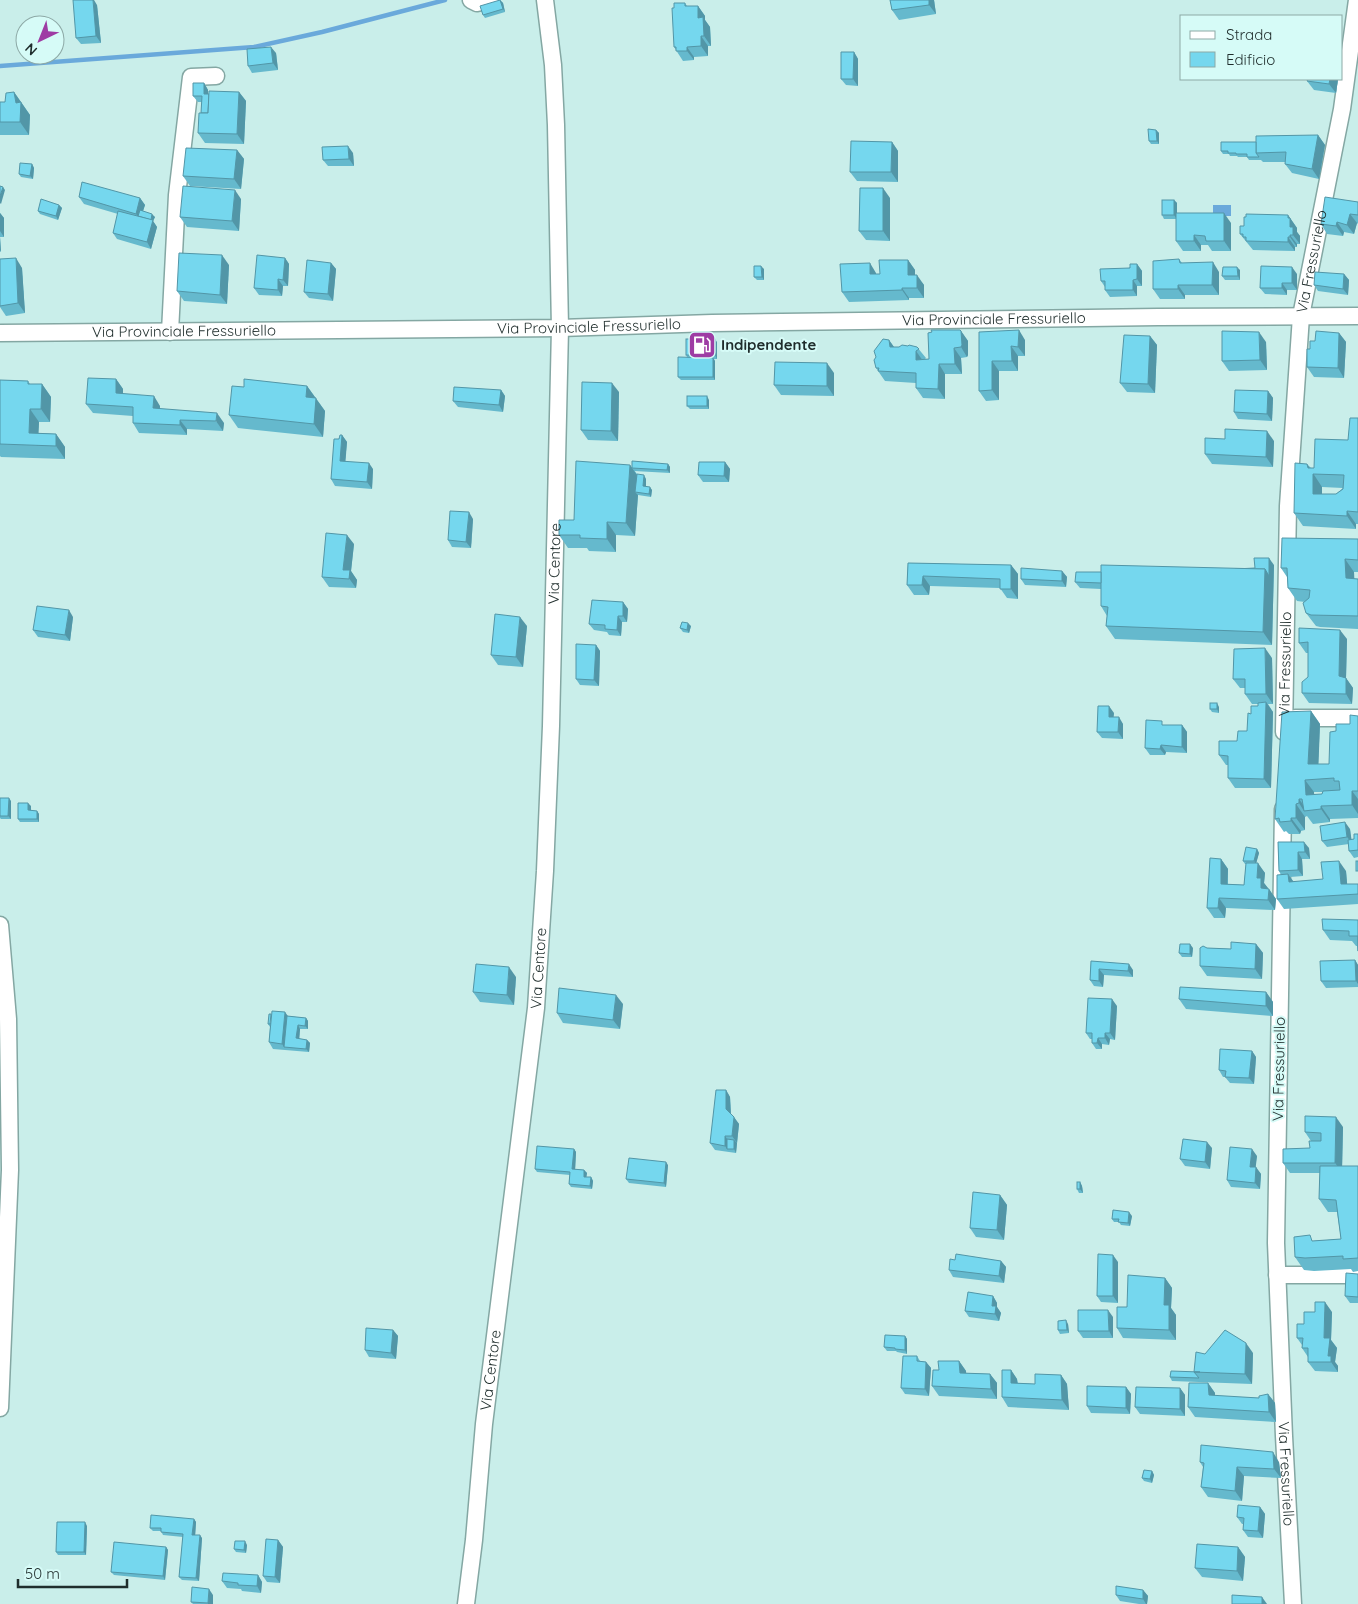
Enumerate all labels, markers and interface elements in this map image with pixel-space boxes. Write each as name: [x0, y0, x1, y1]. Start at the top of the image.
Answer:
north arrow: [15, 15, 65, 65]
legend: [1180, 15, 1343, 80]
text: Strada: [1226, 25, 1272, 44]
text: N: [21, 39, 41, 60]
text: Edificio: [1226, 50, 1275, 69]
street label: Via Fressuriello: [1292, 208, 1331, 315]
street label: Via Provinciale Fressuriello: [902, 308, 1086, 329]
street label: Via Provinciale Fressuriello: [497, 314, 681, 338]
street label: Via Provinciale Fressuriello: [92, 321, 276, 341]
fuel station icon: Indipendente: [687, 330, 717, 360]
place label: Indipendente: [721, 335, 817, 354]
street label: Via Centore: [544, 523, 565, 605]
street label: Via Fressuriello: [1274, 612, 1295, 716]
street label: Via Centore: [526, 927, 550, 1009]
street label: Via Fressuriello: [1268, 1017, 1289, 1121]
street label: Via Centore: [476, 1329, 505, 1412]
street label: Via Fressuriello: [1274, 1421, 1299, 1526]
scale bar: [18, 1556, 126, 1588]
text: 50 m: [25, 1564, 60, 1583]

